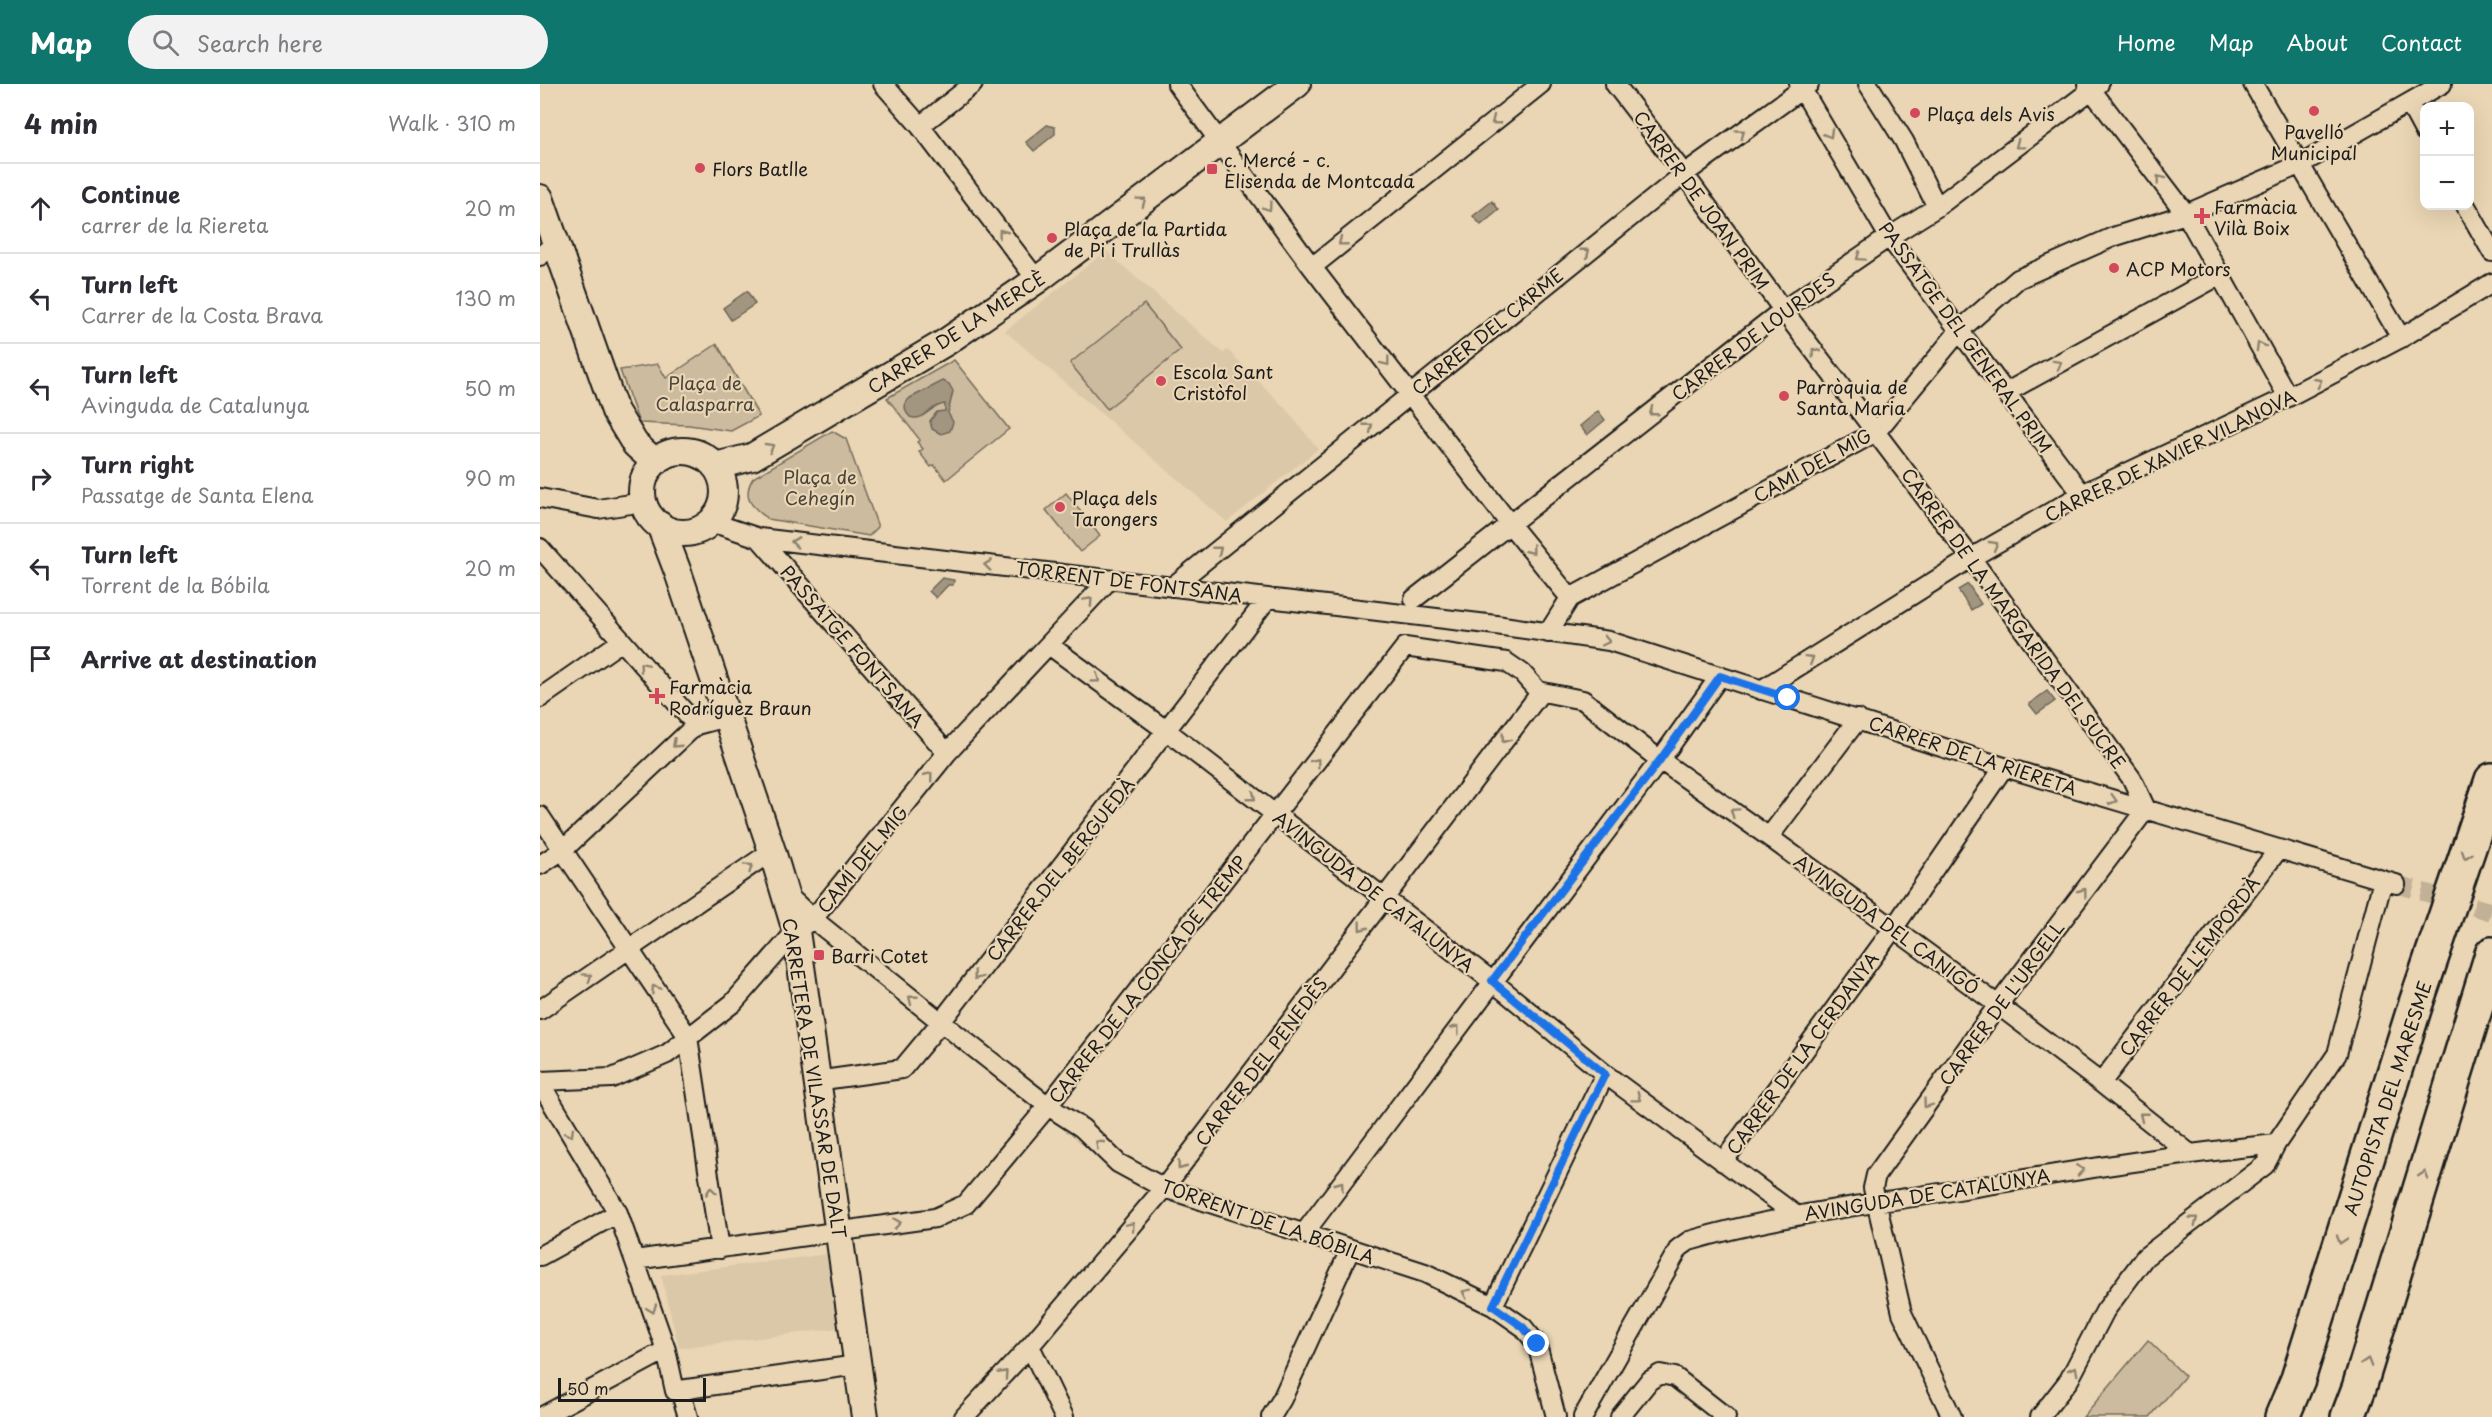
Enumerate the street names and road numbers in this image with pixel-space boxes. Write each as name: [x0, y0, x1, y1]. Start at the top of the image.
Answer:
street label: CARRER DE JOAN PRIM: [1628, 105, 1776, 295]
street label: PASSATGE DEL GENERAL PRIM: [1873, 216, 2059, 458]
street label: CARRER DEL CARME: [1405, 261, 1569, 401]
street label: CARRER DE LA MERCÈ: [862, 264, 1050, 400]
street label: CARRER DE LOURDES: [1665, 265, 1841, 407]
street label: CARRER DE XAVIER VILANOVA: [2040, 382, 2300, 528]
street label: CAMÍ DEL MIG: [1748, 421, 1876, 509]
street label: CARRER DE LA MARGARIDA DEL SUCRE: [1895, 462, 2133, 774]
street label: TORRENT DE FONTSANA: [1014, 554, 1244, 608]
street label: PASSATGE FONTSANA: [775, 559, 931, 733]
street label: CARRER DE LA RIERETA: [1865, 709, 2081, 801]
street label: CARRER DEL BERGUEDÀ: [980, 771, 1140, 967]
street label: CAMÍ DEL MIG: [810, 800, 914, 918]
street label: AVINGUDA DE CATALUNYA: [1268, 804, 1480, 978]
street label: AVINGUDA DEL CANIGÓ: [1789, 847, 1985, 1001]
street label: CARRER DE LA CONCA DE TREMP: [1041, 849, 1253, 1109]
street label: CARRER DE L'EMPORDÀ: [2112, 870, 2266, 1062]
street label: CARRER DE L'URGELL: [1932, 915, 2070, 1091]
street label: CARRETERA DE VILASSAR DE DALT: [776, 916, 854, 1241]
street label: CARRER DE LA CERDANYA: [1719, 946, 1885, 1160]
street label: CARRER DEL PENEDÈS: [1188, 971, 1334, 1151]
street label: AUTOPISTA DEL MARESME: [2336, 977, 2438, 1219]
street label: AVINGUDA DE CATALUNYA: [1802, 1161, 2052, 1227]
street label: TORRENT DE LA BÓBILA: [1158, 1172, 1378, 1270]

